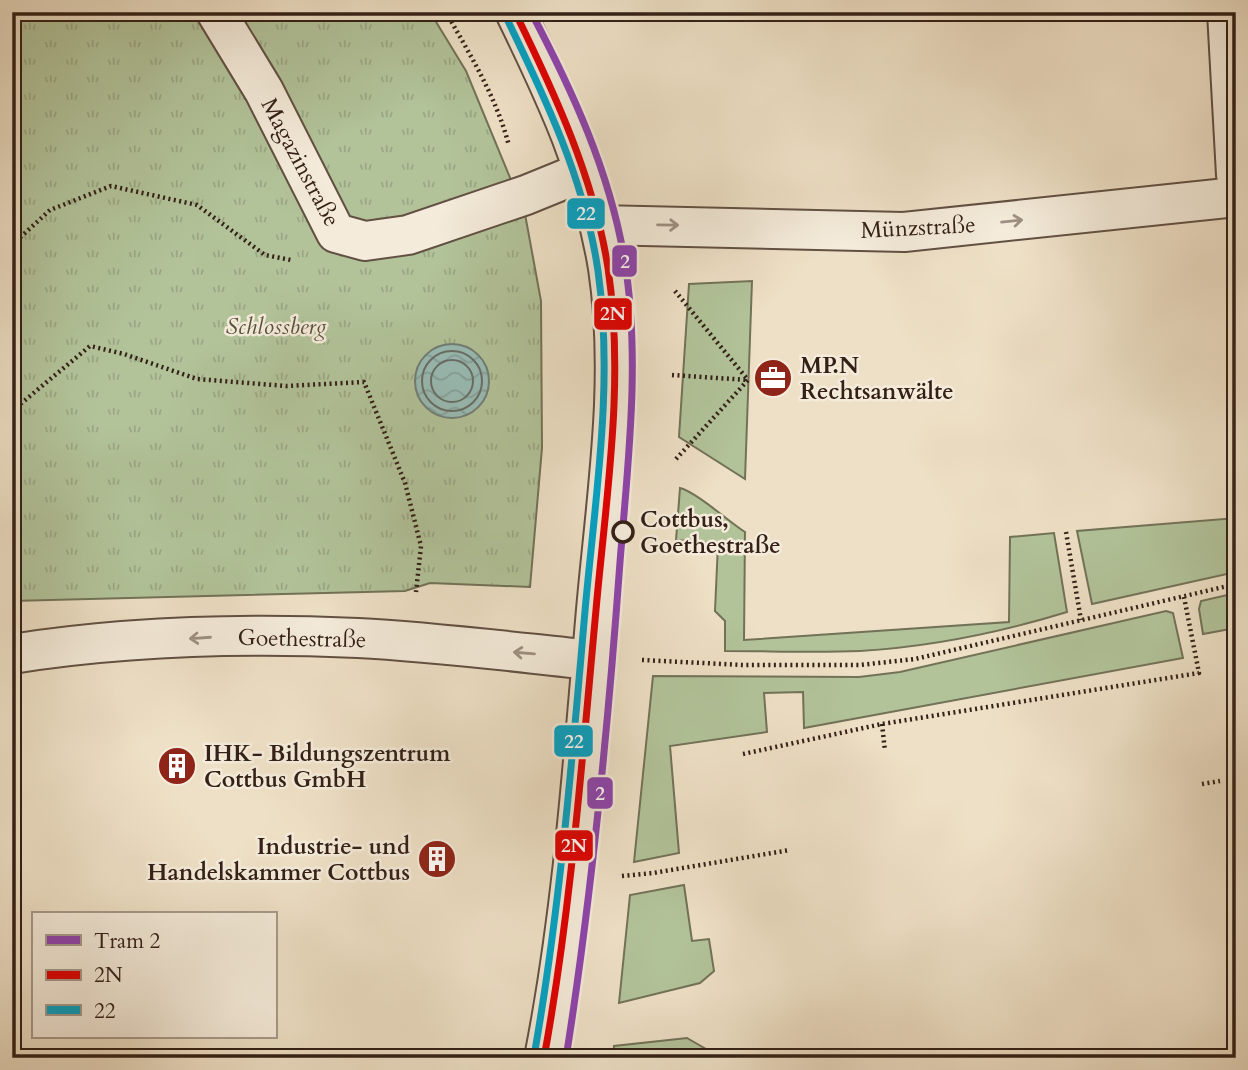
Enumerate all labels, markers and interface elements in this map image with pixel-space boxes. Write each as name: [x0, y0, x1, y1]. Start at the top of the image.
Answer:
street label: Magazinstraße: [254, 92, 348, 232]
line badge: 22: [566, 197, 606, 230]
text: 22: [576, 201, 596, 227]
street label: Münzstraße: [860, 209, 976, 246]
one-way arrow: [1000, 214, 1023, 227]
one-way arrow: [656, 218, 679, 232]
line badge: 2: [611, 244, 638, 278]
text: 2: [620, 249, 630, 275]
line badge: 2N: [593, 297, 633, 331]
text: 2N: [600, 301, 627, 327]
park label: Schlossberg: [226, 311, 327, 342]
place label: MP.N Rechtsanwälte: [800, 350, 954, 407]
office icon: MP.N Rechtsanwälte: [752, 357, 794, 399]
place label: Cottbus, Goethestraße: [640, 504, 781, 561]
marker: Cottbus, Goethestraße: [612, 521, 634, 543]
street label: Goethestraße: [237, 622, 367, 655]
one-way arrow: [188, 631, 211, 644]
one-way arrow: [514, 646, 536, 659]
line badge: 22: [553, 724, 594, 758]
text: 22: [564, 729, 584, 755]
place label: IHK- Bildungszentrum Cottbus GmbH: [204, 738, 451, 795]
building icon: IHK- Bildungszentrum Cottbus GmbH: [156, 745, 198, 787]
line badge: 2: [586, 776, 614, 810]
text: 2: [595, 781, 605, 807]
line badge: 2N: [554, 829, 594, 862]
place label: Industrie- und Handelskammer Cottbus: [147, 831, 410, 888]
text: 2N: [561, 833, 588, 859]
building icon: Industrie- und Handelskammer Cottbus: [416, 838, 458, 880]
legend: [32, 912, 276, 1038]
text: Tram 2: [94, 927, 161, 956]
text: 2N: [94, 961, 123, 990]
text: 22: [94, 997, 116, 1026]

